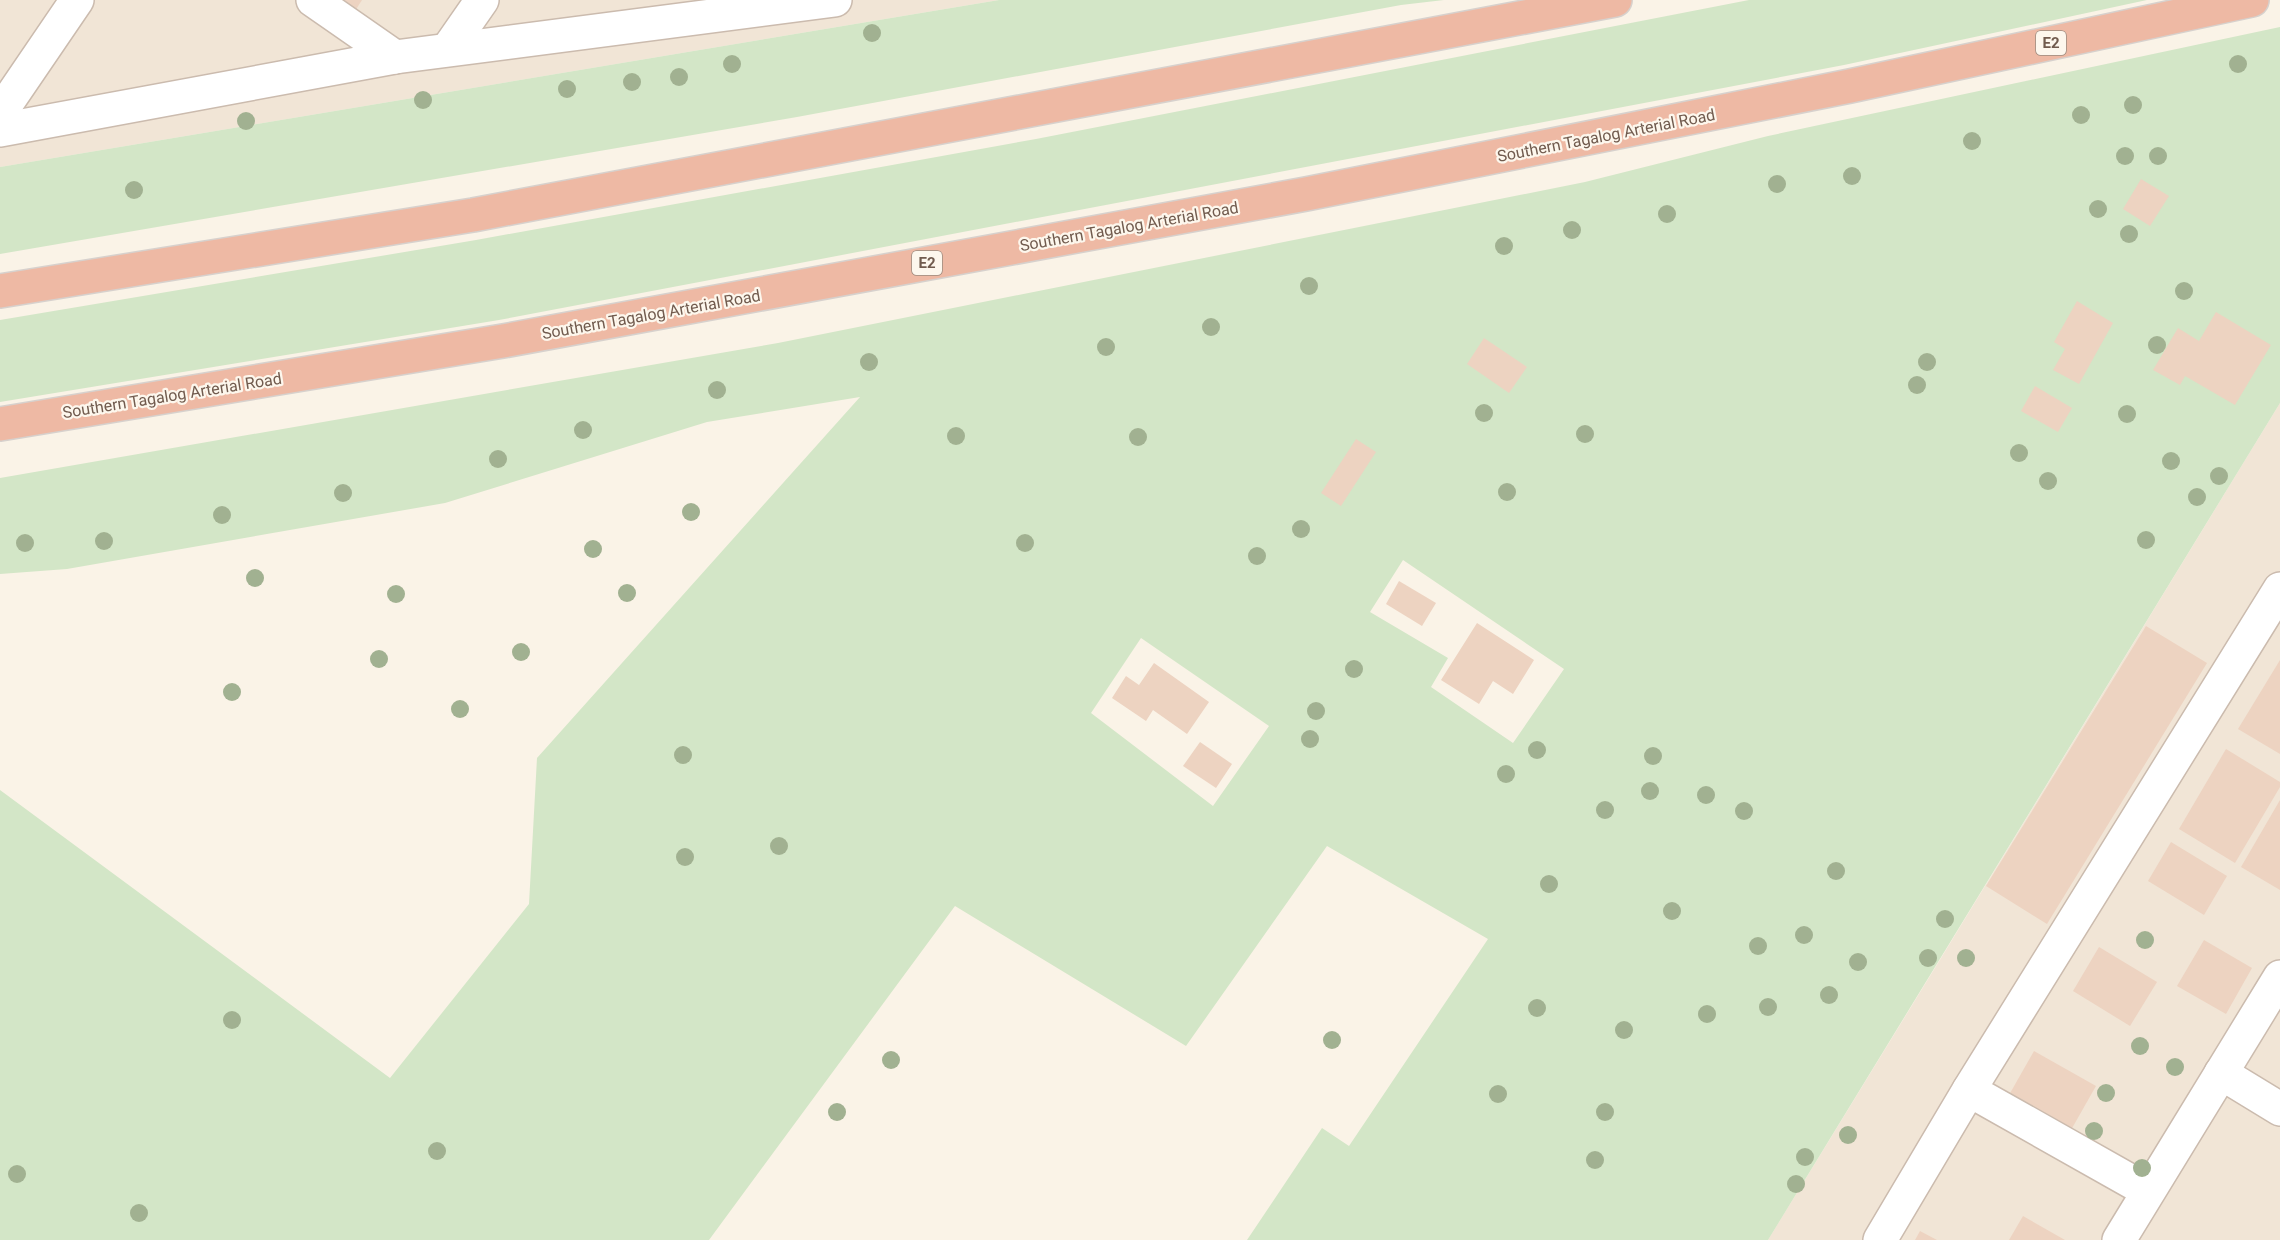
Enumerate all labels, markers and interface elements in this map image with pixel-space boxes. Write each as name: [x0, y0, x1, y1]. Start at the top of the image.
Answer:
road number: E2: [2036, 31, 2066, 55]
street label: Southern Tagalog Arterial Road: [1496, 105, 1717, 166]
street label: Southern Tagalog Arterial Road: [1018, 198, 1240, 255]
road number: E2: [912, 251, 942, 275]
street label: Southern Tagalog Arterial Road: [540, 286, 762, 343]
street label: Southern Tagalog Arterial Road: [61, 369, 283, 422]

